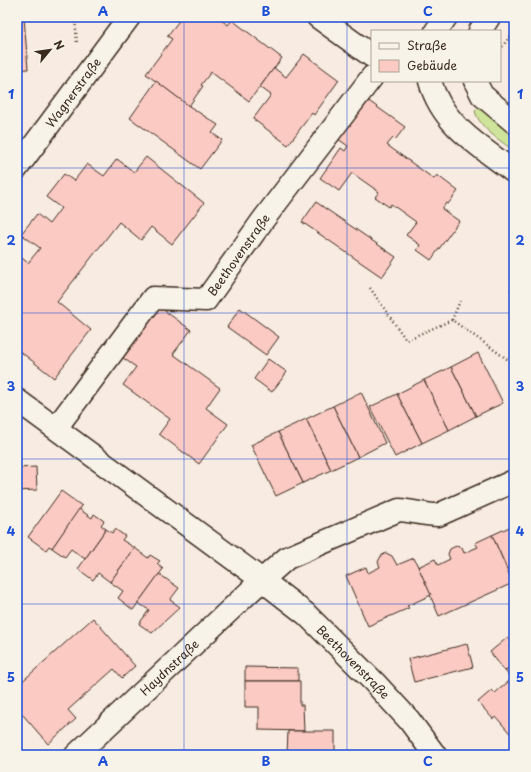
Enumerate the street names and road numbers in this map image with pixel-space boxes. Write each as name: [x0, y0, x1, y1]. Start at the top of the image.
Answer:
street label: Wagnerstraße: [41, 54, 105, 131]
street label: Beethovenstraße: [203, 210, 274, 299]
street label: Beethovenstraße: [313, 621, 394, 703]
street label: Haydnstraße: [136, 635, 203, 700]

